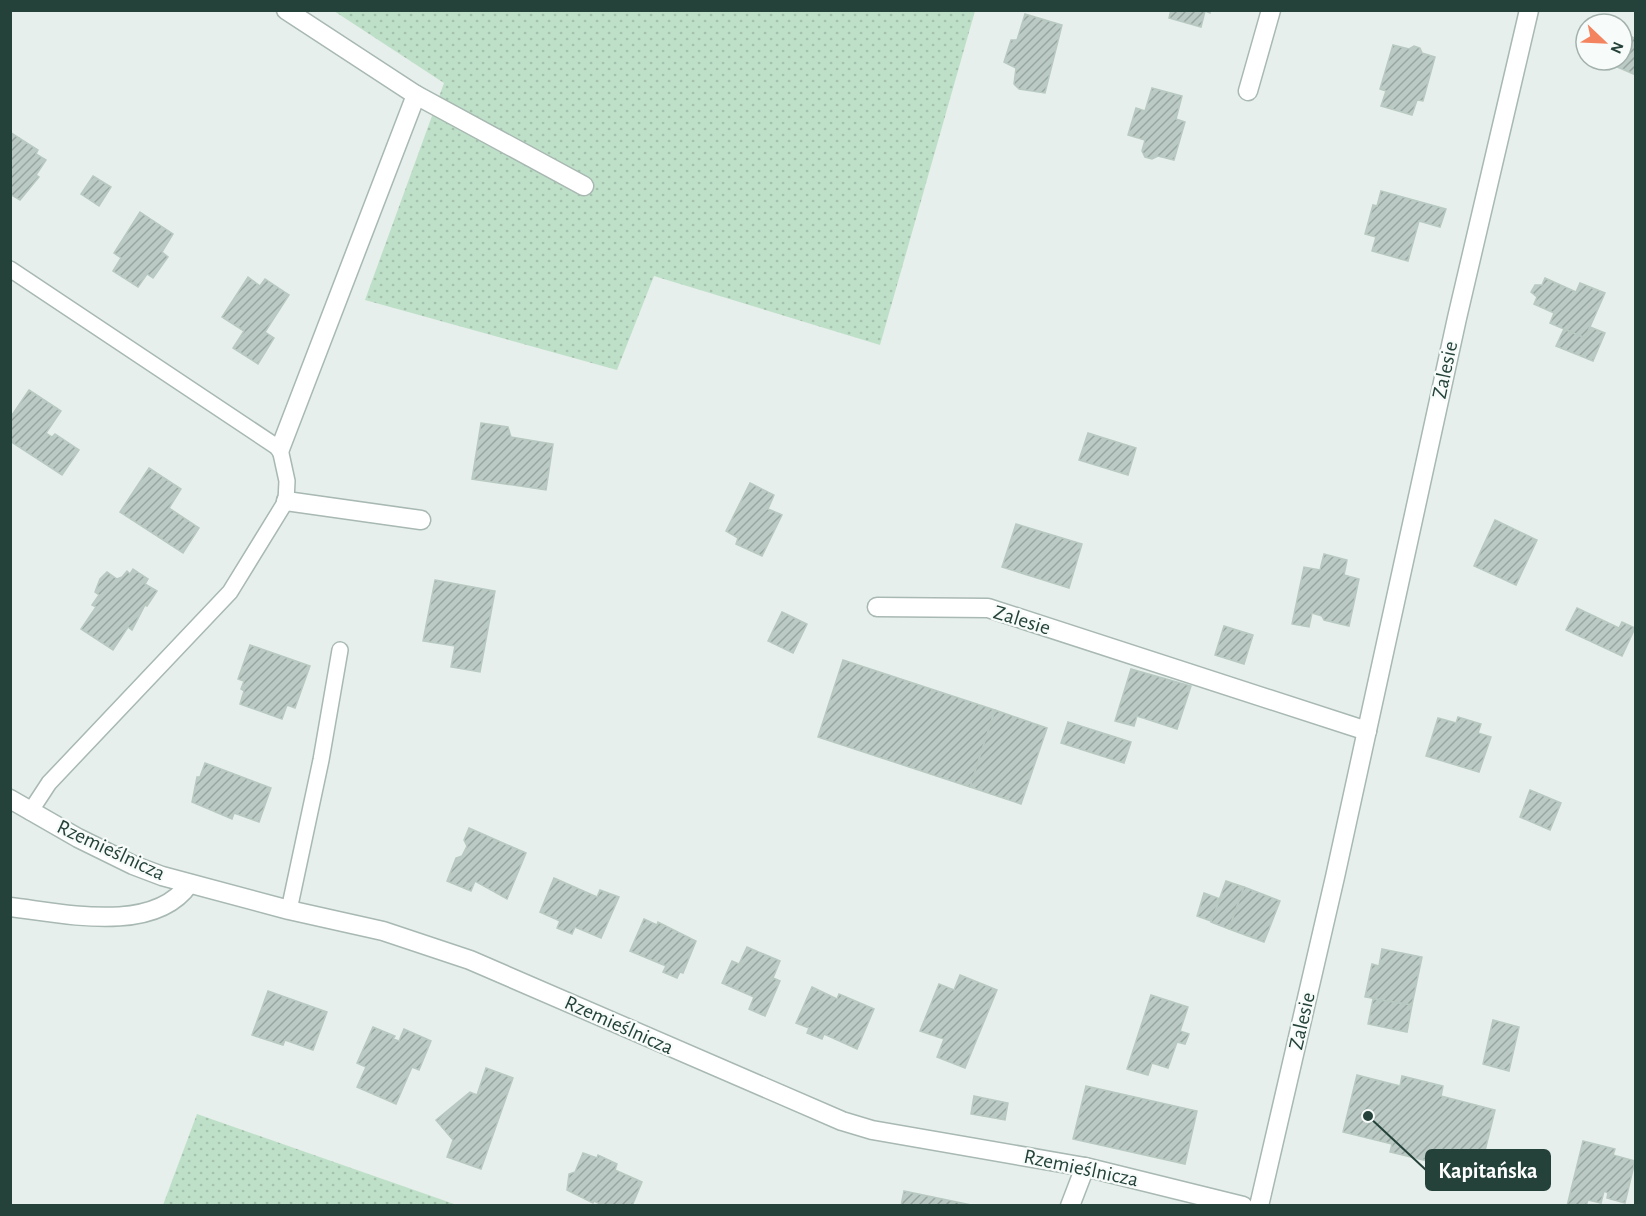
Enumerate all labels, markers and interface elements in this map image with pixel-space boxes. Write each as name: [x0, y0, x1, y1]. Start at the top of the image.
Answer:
north arrow: [1574, 12, 1634, 72]
text: N: [1607, 39, 1626, 56]
street label: Zalesie: [1429, 339, 1461, 401]
street label: Zalesie: [991, 601, 1053, 639]
street label: Rzemieślnicza: [54, 816, 169, 884]
street label: Zalesie: [1285, 990, 1319, 1052]
street label: Rzemieślnicza: [561, 992, 677, 1058]
street label: Rzemieślnicza: [1022, 1146, 1140, 1190]
callout: Kapitańska: [1426, 1150, 1550, 1190]
text: Kapitańska: [1438, 1160, 1538, 1182]

